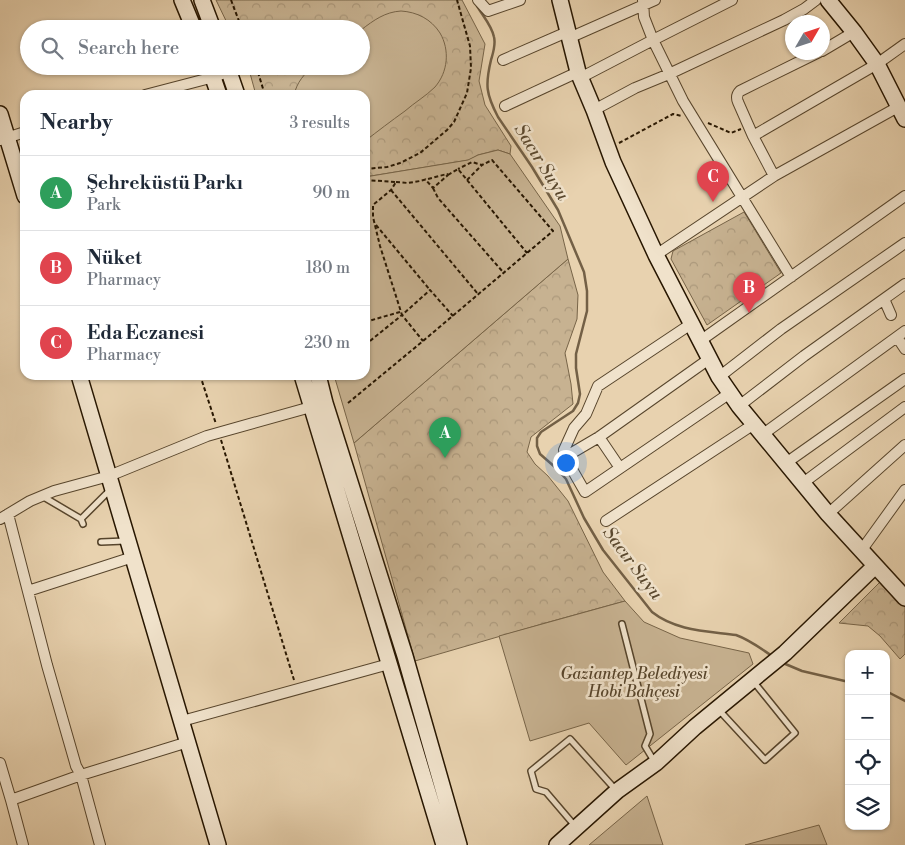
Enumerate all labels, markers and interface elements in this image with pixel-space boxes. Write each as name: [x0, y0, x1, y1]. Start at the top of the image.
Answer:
north arrow: [785, 15, 830, 60]
search box: [20, 20, 370, 75]
icon: search: [38, 34, 66, 62]
text: Search here: [78, 36, 179, 60]
text: Nearby: [40, 110, 113, 136]
text: 3 results: [289, 113, 350, 133]
water label: Sacır Suyu: [509, 120, 575, 206]
pin: C: [697, 161, 729, 202]
text: Şehreküstü Parkı: [87, 171, 243, 195]
text: A: [50, 183, 62, 203]
text: 90 m: [312, 183, 350, 203]
text: Park: [87, 195, 120, 215]
text: Nüket: [87, 246, 142, 270]
text: B: [50, 258, 62, 278]
text: 180 m: [306, 258, 350, 278]
text: Pharmacy: [87, 270, 161, 290]
pin: B: [733, 272, 765, 313]
text: Eda Eczanesi: [87, 321, 204, 345]
text: C: [50, 333, 62, 353]
text: 230 m: [304, 333, 350, 353]
text: Pharmacy: [87, 345, 161, 365]
pin: A: [429, 417, 461, 458]
your location: [553, 450, 579, 476]
water label: Sacır Suyu: [597, 522, 668, 605]
map controls: [845, 650, 890, 830]
button: +: [845, 650, 890, 695]
park label: Gaziantep Belediyesi Hobi Bahçesi: [560, 664, 708, 702]
button: −: [845, 695, 890, 740]
button: locate: [845, 740, 890, 785]
button: layers: [845, 785, 890, 830]

